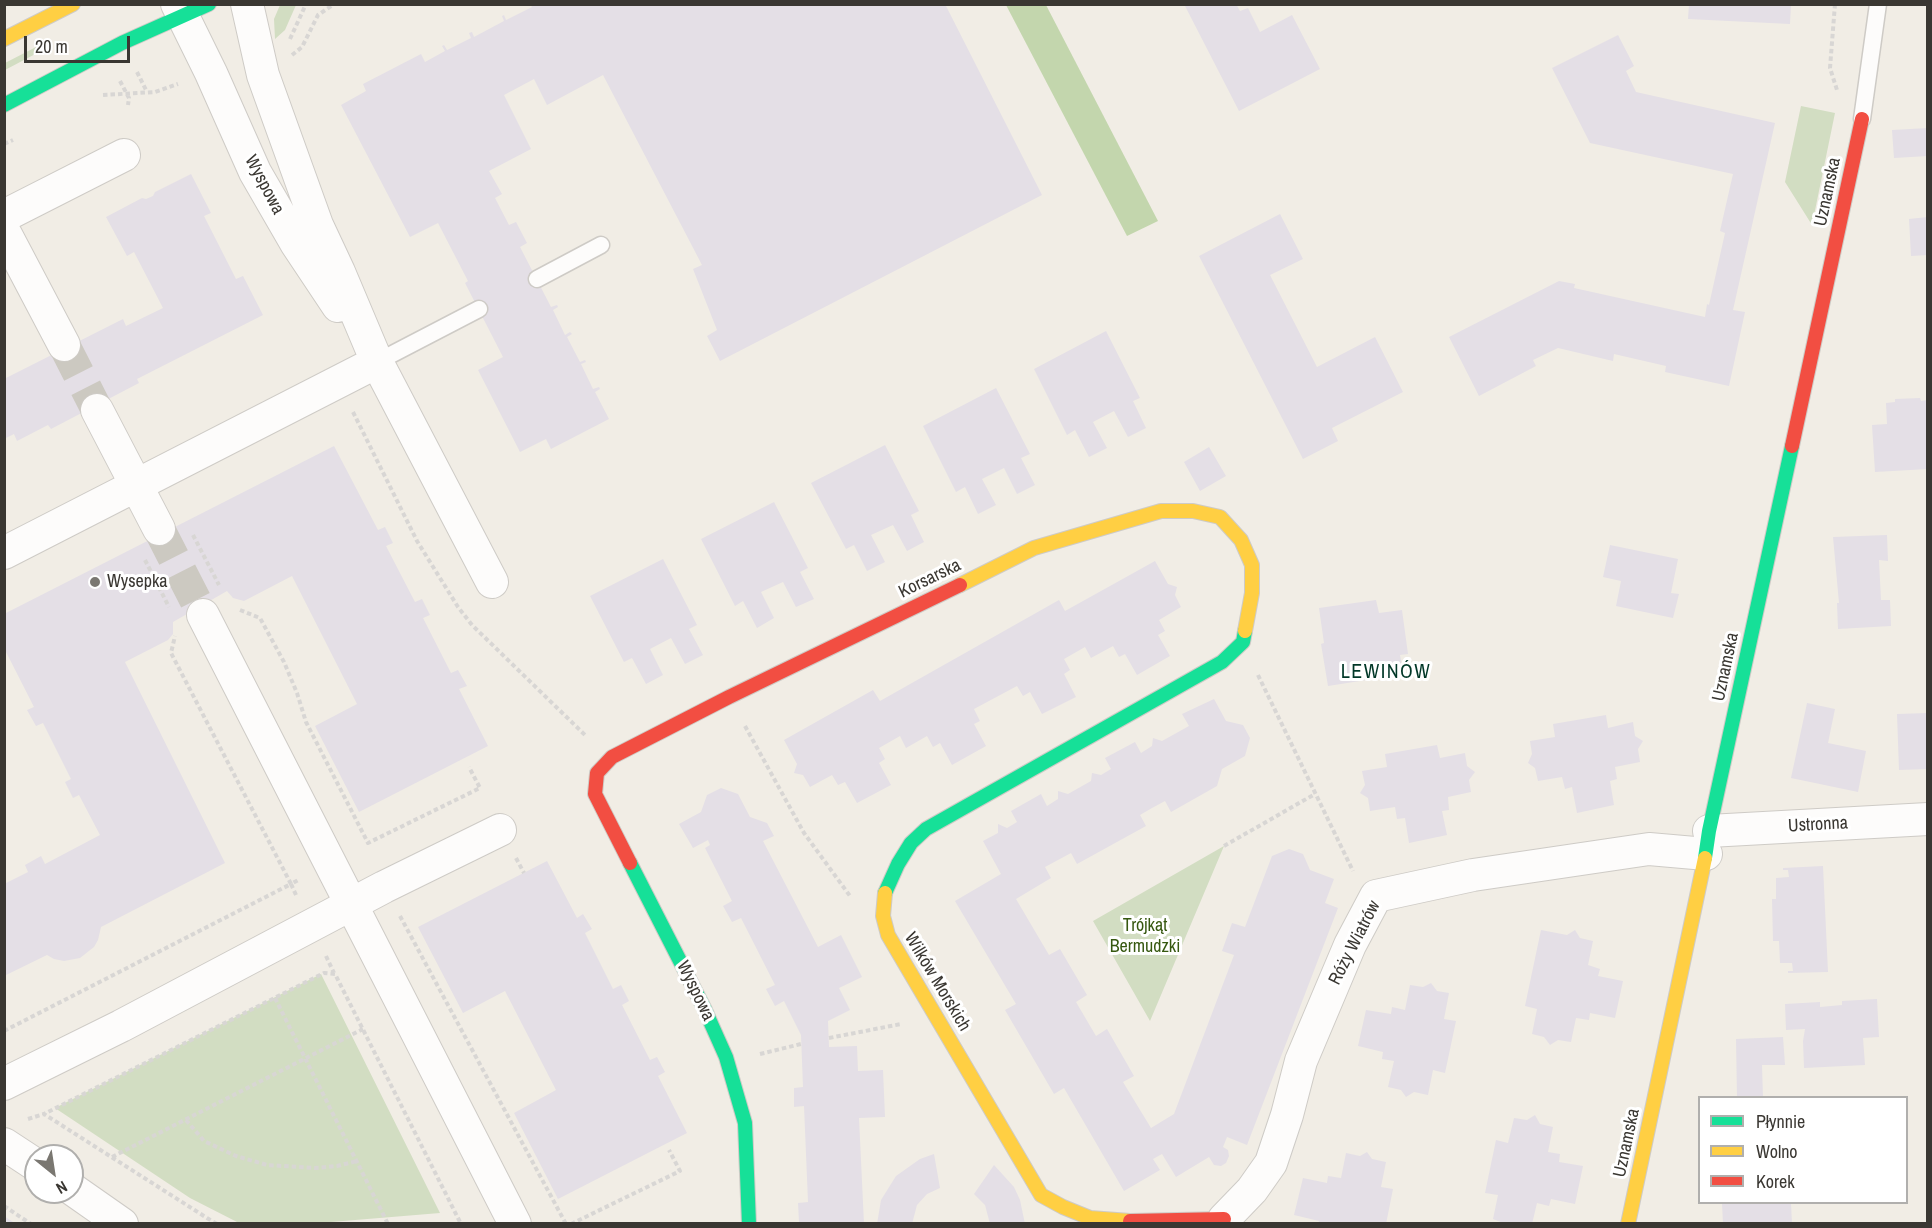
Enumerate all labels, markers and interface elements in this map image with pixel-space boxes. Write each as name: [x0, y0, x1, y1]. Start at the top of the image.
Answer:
scale bar: [27, 24, 134, 62]
text: 20 m: [35, 34, 68, 59]
street label: Wyspowa: [239, 152, 289, 218]
street label: Uznamska: [1810, 156, 1846, 228]
street label: Korsarska: [895, 555, 965, 603]
place label: Wysepka: [107, 571, 168, 593]
marker: Wysepka: [88, 575, 102, 589]
street label: Uznamska: [1708, 631, 1744, 703]
district label: LEWINÓW: [1341, 661, 1431, 685]
street label: Ustronna: [1788, 813, 1848, 837]
street label: Róży Wiatrów: [1325, 897, 1385, 989]
park label: Trójkąt Bermudzki: [1110, 915, 1180, 958]
street label: Wilków Morskich: [899, 929, 975, 1035]
street label: Wyspowa: [671, 958, 719, 1024]
legend: [1698, 1096, 1908, 1204]
street label: Uznamska: [1609, 1107, 1645, 1179]
text: Płynnie: [1756, 1109, 1805, 1134]
text: Wolno: [1756, 1139, 1798, 1164]
north arrow: [24, 1144, 84, 1204]
text: Korek: [1756, 1169, 1795, 1194]
text: N: [52, 1176, 72, 1200]

